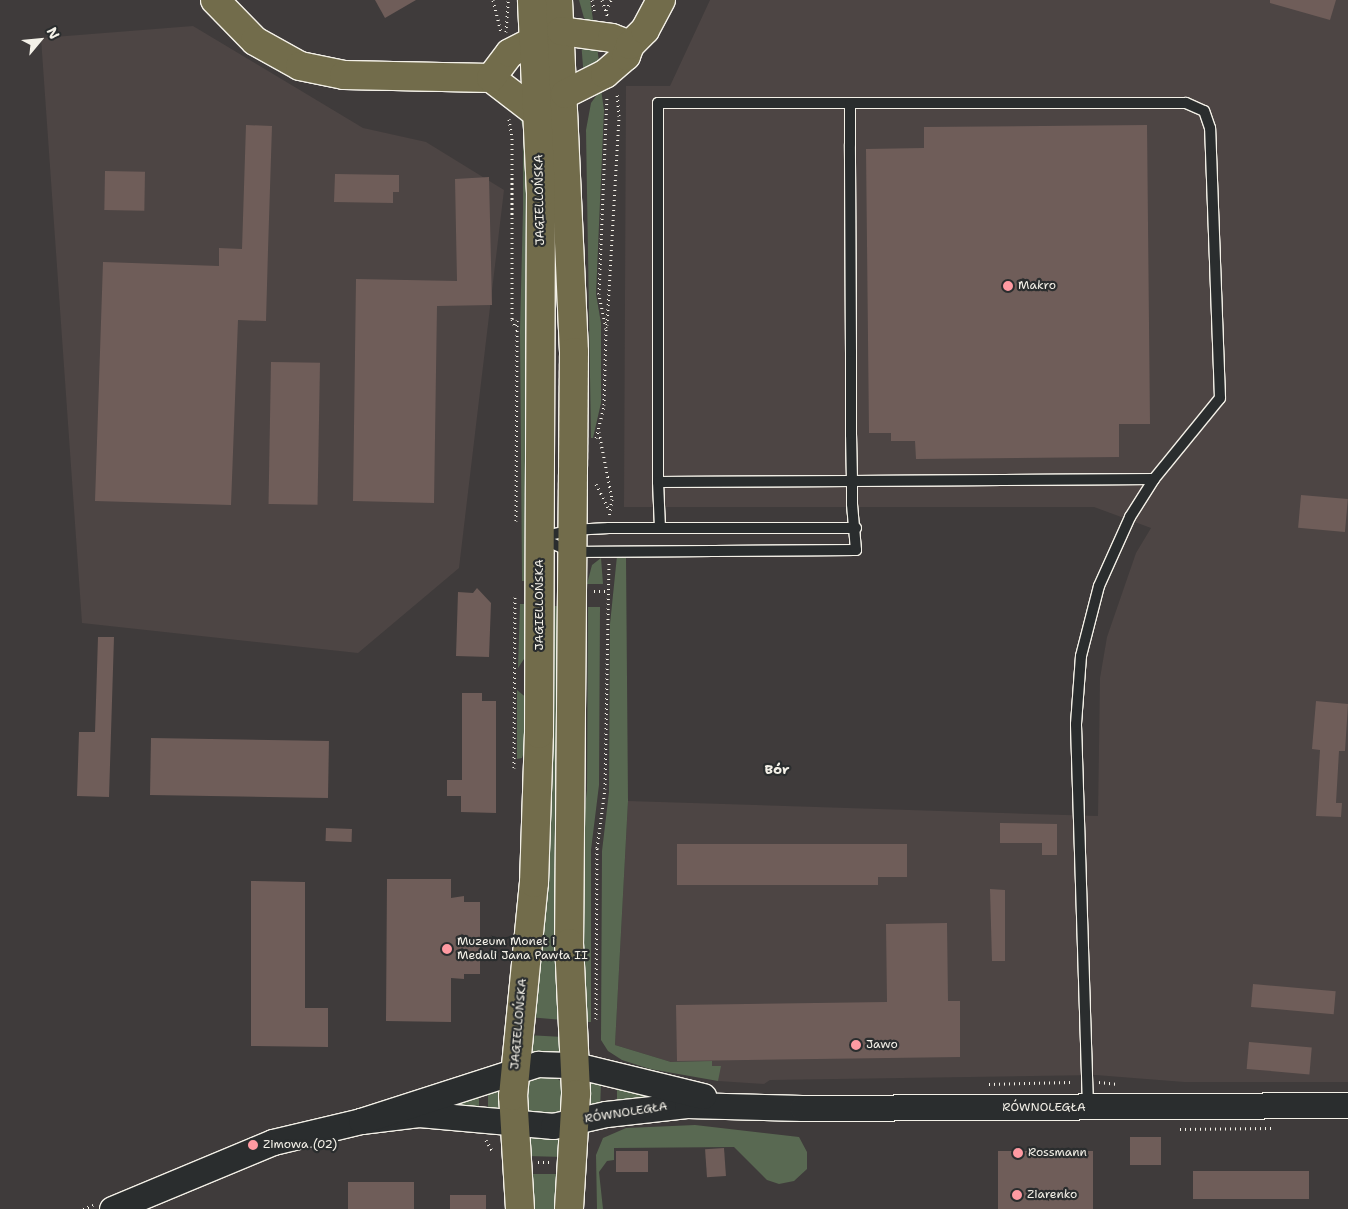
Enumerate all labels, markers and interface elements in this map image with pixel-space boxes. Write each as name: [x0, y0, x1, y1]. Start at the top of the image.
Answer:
north arrow: [15, 15, 65, 65]
text: N: [43, 24, 64, 42]
street label: JAGIELLOŃSKA: [532, 154, 548, 246]
place label: Makro: [1018, 279, 1056, 293]
marker: Makro: [1002, 280, 1014, 292]
street label: JAGIELLOŃSKA: [533, 559, 547, 651]
district label: Bór: [764, 761, 790, 777]
place label: Muzeum Monet i Medali Jana Pawła II: [457, 935, 588, 963]
marker: Muzeum Monet i Medali Jana Pawła II: [441, 943, 453, 955]
street label: JAGIELLOŃSKA: [508, 978, 530, 1070]
place label: Jawo: [866, 1038, 898, 1052]
marker: Jawo: [850, 1039, 862, 1051]
street label: RÓWNOLEGŁA: [584, 1099, 668, 1127]
street label: RÓWNOLEGŁA: [1002, 1101, 1086, 1115]
place label: Zimowa (02): [263, 1138, 337, 1152]
marker: Zimowa (02): [247, 1139, 259, 1151]
place label: Rossmann: [1028, 1146, 1087, 1160]
marker: Rossmann: [1012, 1147, 1024, 1159]
place label: Ziarenko: [1027, 1188, 1077, 1202]
marker: Ziarenko: [1011, 1189, 1023, 1201]

